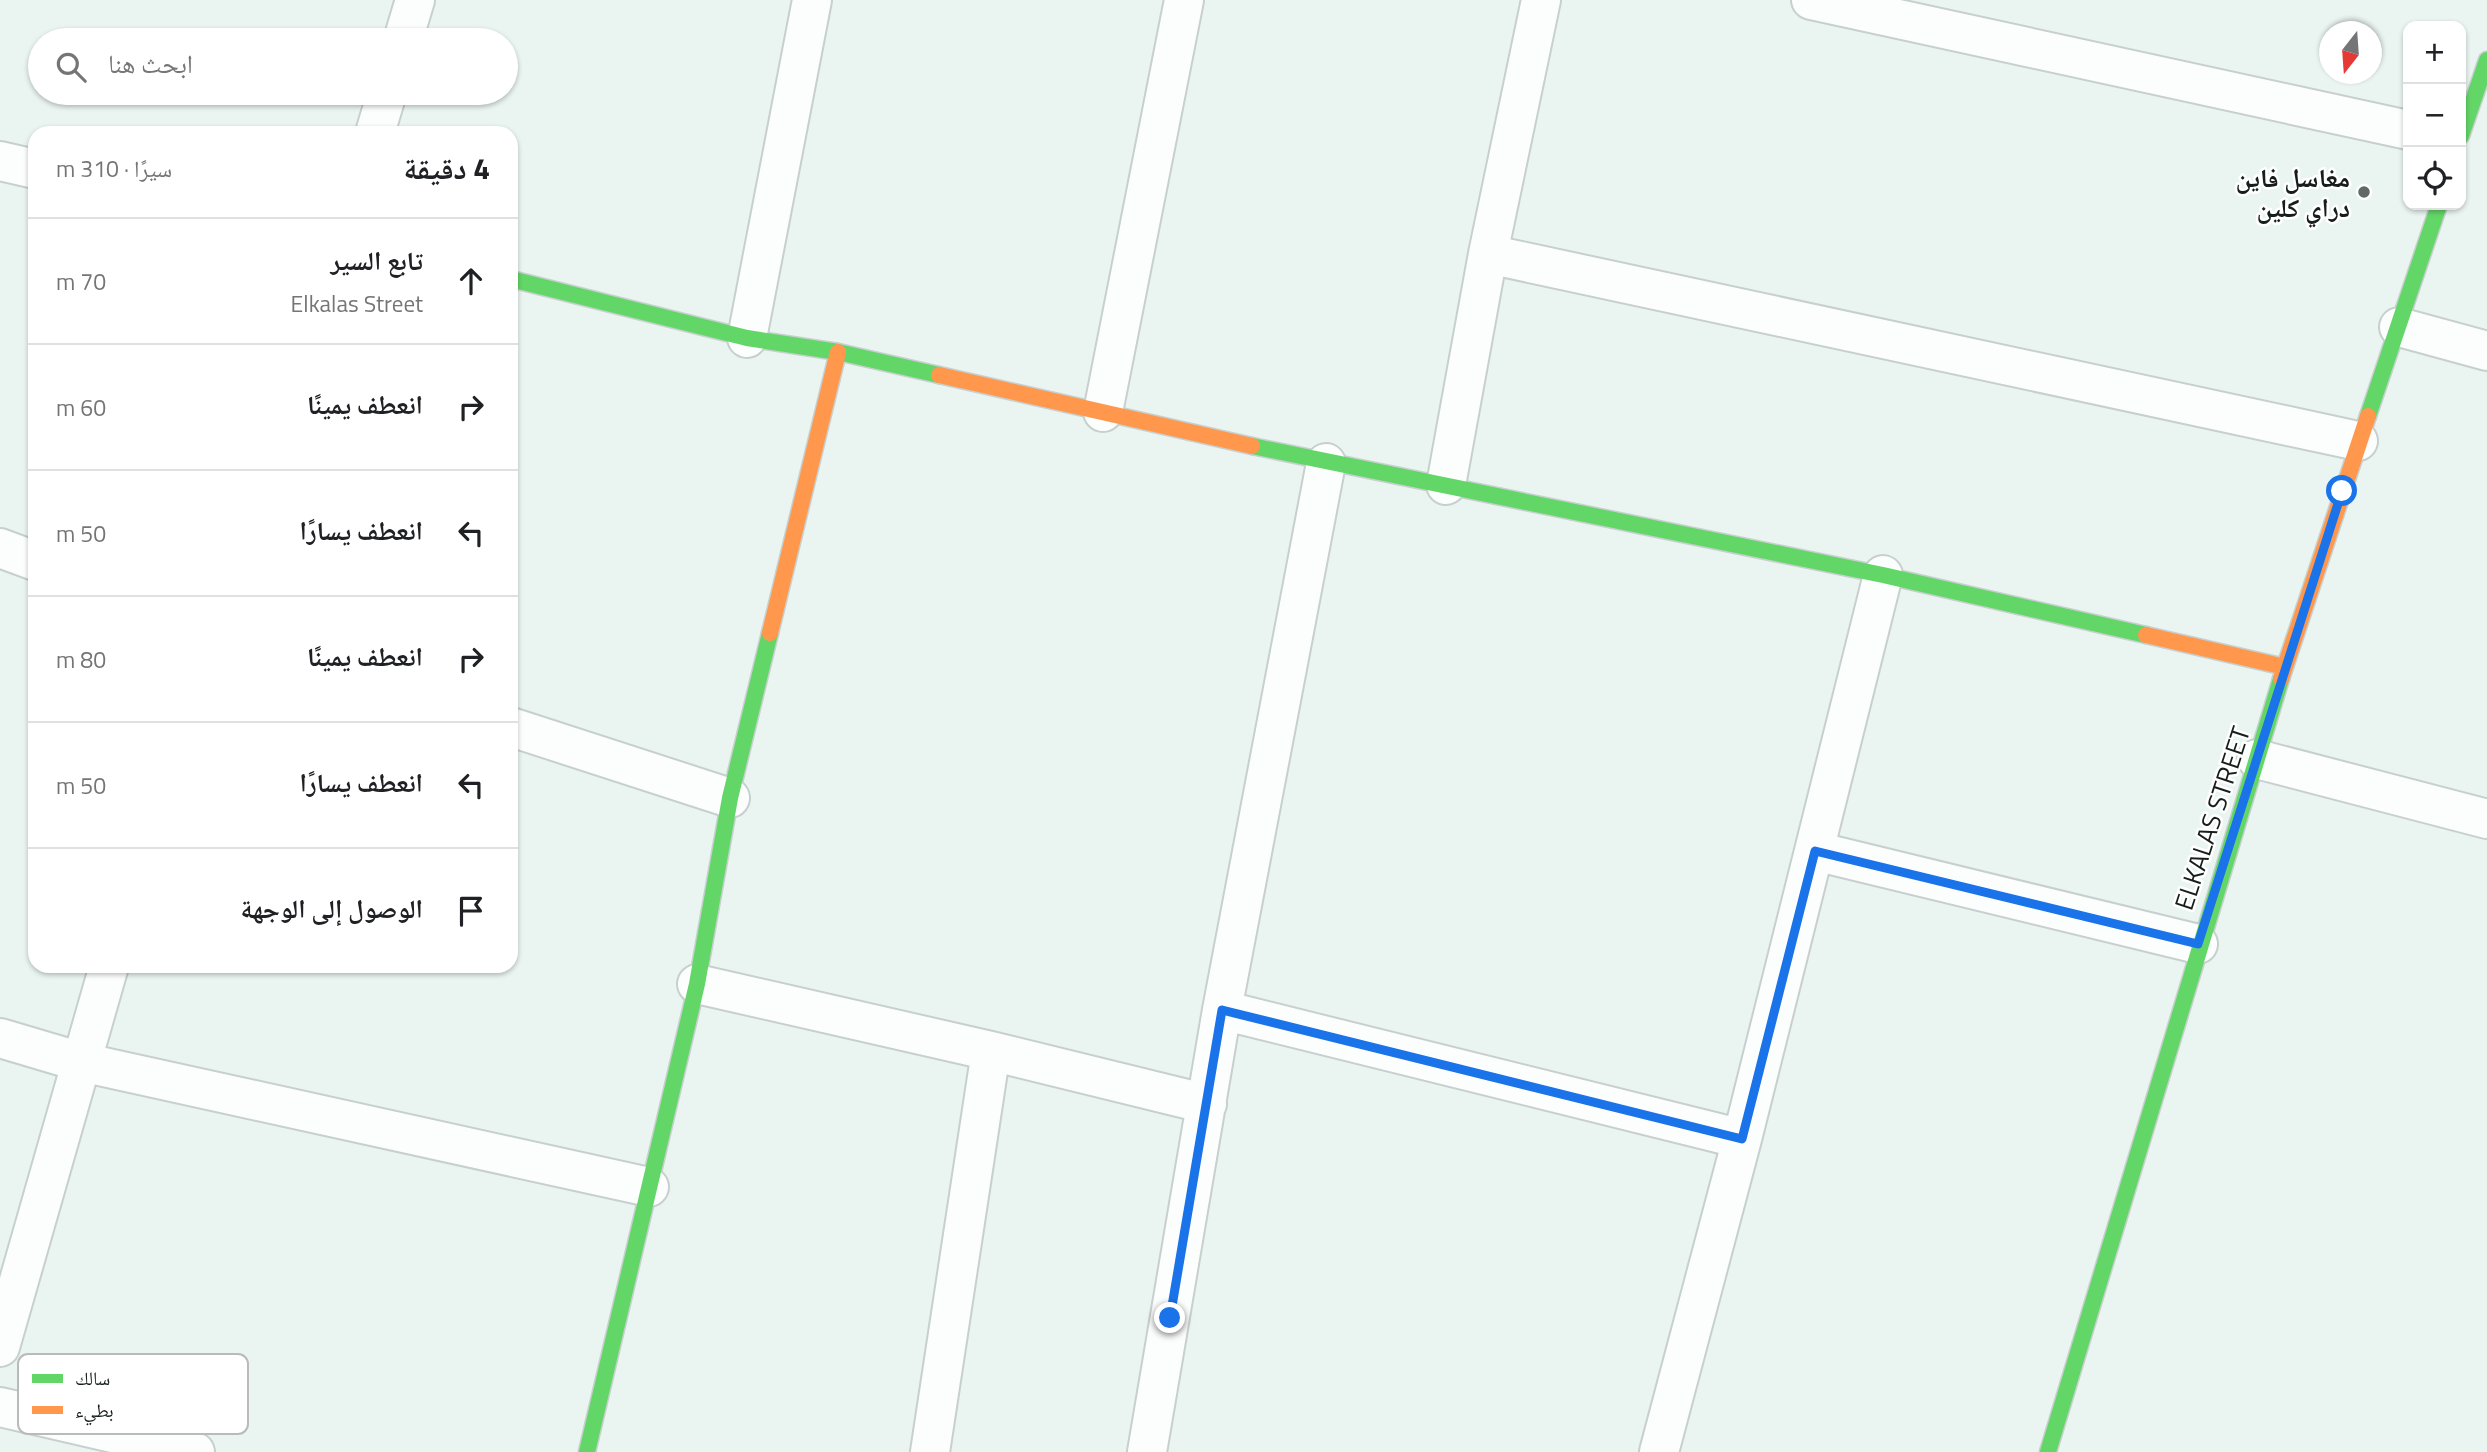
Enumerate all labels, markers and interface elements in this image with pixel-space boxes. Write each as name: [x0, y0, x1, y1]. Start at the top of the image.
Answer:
north arrow: [2319, 21, 2382, 84]
map controls: [2403, 21, 2466, 210]
button: +: [2403, 21, 2466, 84]
search box: [28, 28, 518, 105]
text: ابحث هنا: [108, 44, 193, 83]
icon: search: [52, 48, 90, 86]
button: −: [2403, 84, 2466, 147]
text: 4 دقيقة: [404, 145, 490, 191]
button: locate: [2403, 147, 2466, 210]
text: سيرًا · 310 m: [56, 151, 172, 186]
place label: مغاسل فاين دراي كلين: [2236, 158, 2350, 228]
marker: مغاسل فاين دراي كلين: [2356, 184, 2372, 200]
text: تابع السير: [331, 241, 423, 280]
icon: ahead: [452, 262, 490, 300]
text: 70 m: [56, 264, 106, 299]
text: Elkalas Street: [291, 286, 423, 321]
text: انعطف يمينًا: [307, 385, 423, 424]
icon: right: [452, 388, 490, 426]
text: 60 m: [56, 390, 106, 425]
route start: [2326, 475, 2357, 506]
text: انعطف يسارًا: [299, 511, 423, 550]
icon: left: [452, 514, 490, 552]
text: 50 m: [56, 516, 106, 551]
text: انعطف يمينًا: [307, 637, 423, 676]
icon: right: [452, 640, 490, 678]
text: 80 m: [56, 642, 106, 677]
street label: ELKALAS STREET: [2164, 721, 2260, 915]
text: انعطف يسارًا: [299, 763, 423, 802]
icon: left: [452, 766, 490, 804]
text: 50 m: [56, 768, 106, 803]
text: الوصول إلى الوجهة: [241, 889, 423, 928]
icon: arrive: [452, 892, 490, 930]
route end: [1154, 1302, 1185, 1333]
legend: [18, 1354, 248, 1434]
text: سالك: [75, 1363, 110, 1392]
text: بطيء: [75, 1395, 114, 1426]

